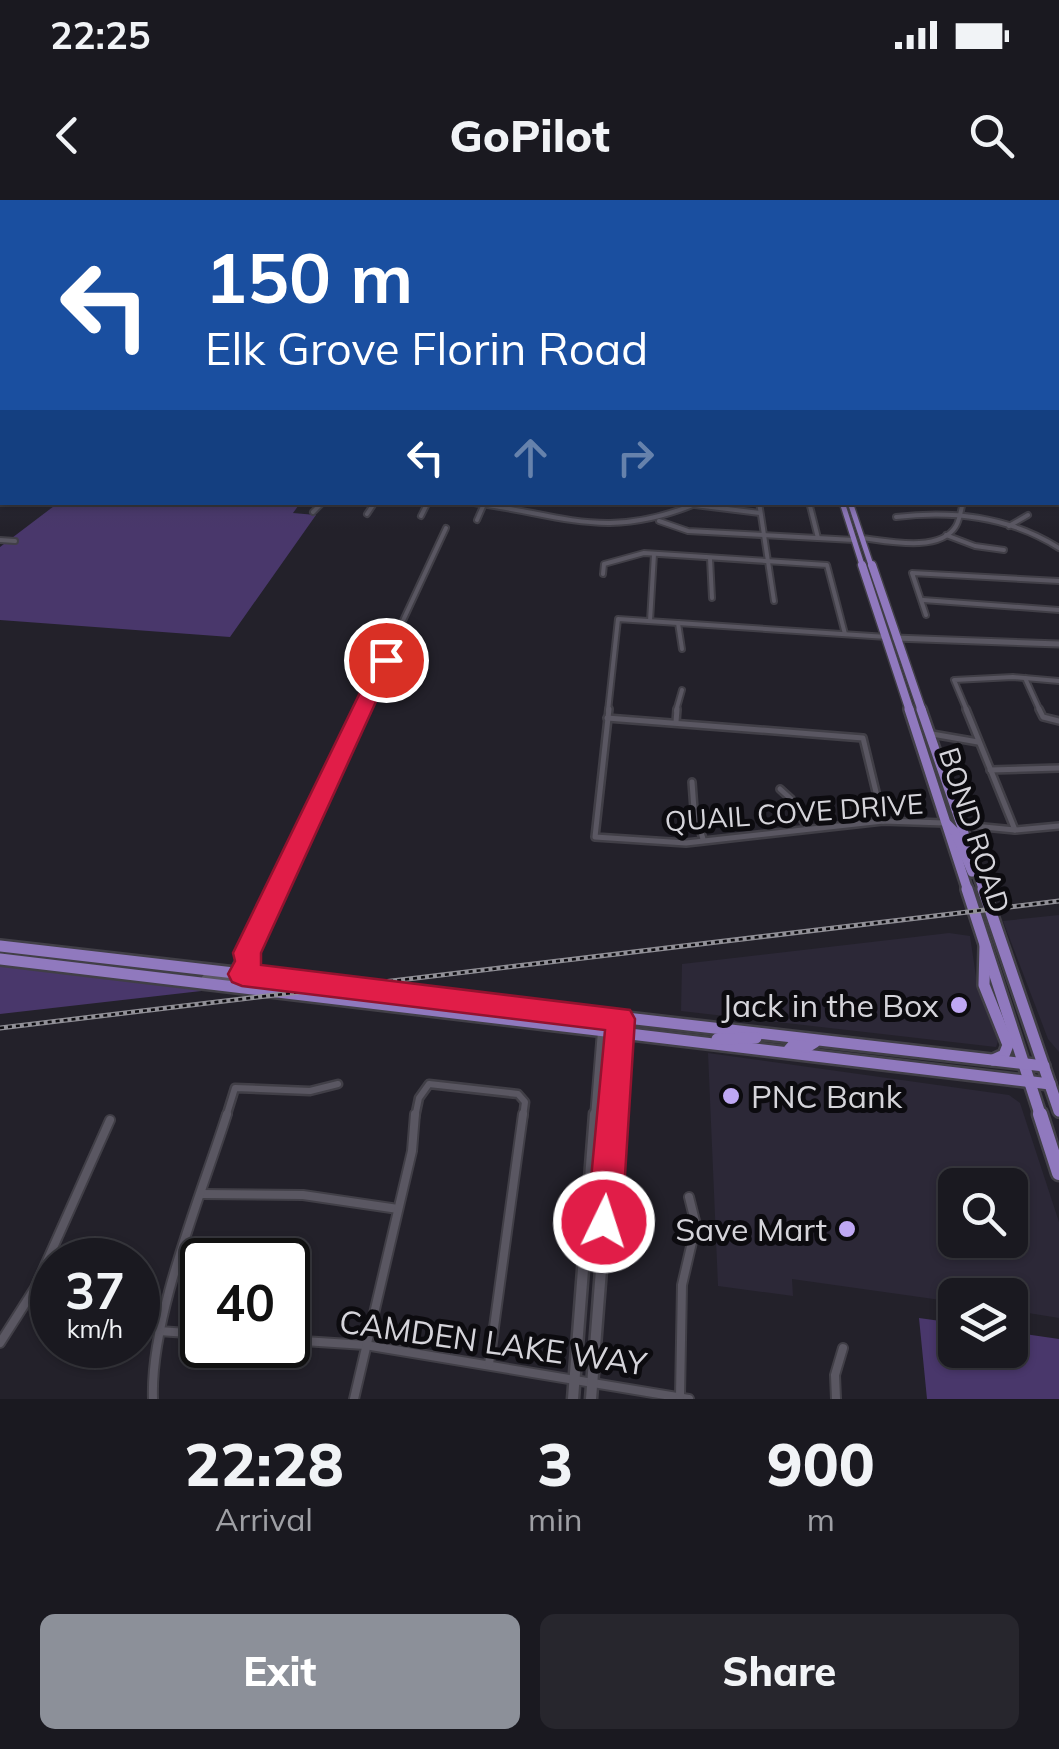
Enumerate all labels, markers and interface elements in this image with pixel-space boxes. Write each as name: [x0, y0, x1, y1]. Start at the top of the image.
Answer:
text: 22:25: [50, 11, 151, 59]
text: GoPilot: [449, 107, 610, 163]
icon: back: [40, 108, 95, 163]
icon: search: [964, 108, 1019, 163]
text: 150 m: [205, 233, 413, 321]
icon: left: [40, 240, 170, 370]
text: Elk Grove Florin Road: [205, 320, 648, 376]
icon: left: [398, 430, 453, 485]
icon: ahead: [503, 430, 558, 485]
icon: right: [608, 430, 663, 485]
pin: [344, 618, 429, 703]
icon: arrive: [359, 633, 414, 688]
street label: BOND ROAD: [932, 743, 1018, 917]
street label: QUAIL COVE DRIVE: [664, 786, 924, 838]
place label: Jack in the Box: [721, 985, 939, 1025]
marker: Jack in the Box: [948, 994, 970, 1016]
place label: PNC Bank: [751, 1076, 903, 1116]
marker: PNC Bank: [720, 1085, 742, 1107]
map controls: [938, 1168, 1028, 1368]
button: search: [938, 1168, 1028, 1258]
position arrow: [552, 1170, 656, 1274]
place label: Save Mart: [675, 1209, 827, 1249]
marker: Save Mart: [836, 1218, 858, 1240]
speed limit sign: 40: [180, 1238, 310, 1368]
text: 37: [65, 1259, 125, 1322]
button: layers: [938, 1278, 1028, 1368]
street label: CAMDEN LAKE WAY: [337, 1301, 650, 1383]
text: km/h: [67, 1313, 123, 1344]
text: 22:28: [184, 1426, 344, 1501]
text: 3: [537, 1426, 573, 1501]
text: 900: [767, 1426, 875, 1501]
text: Arrival: [215, 1499, 313, 1539]
text: min: [528, 1499, 583, 1539]
text: m: [807, 1499, 835, 1539]
button: Exit: [40, 1614, 520, 1729]
button: Share: [540, 1614, 1019, 1729]

